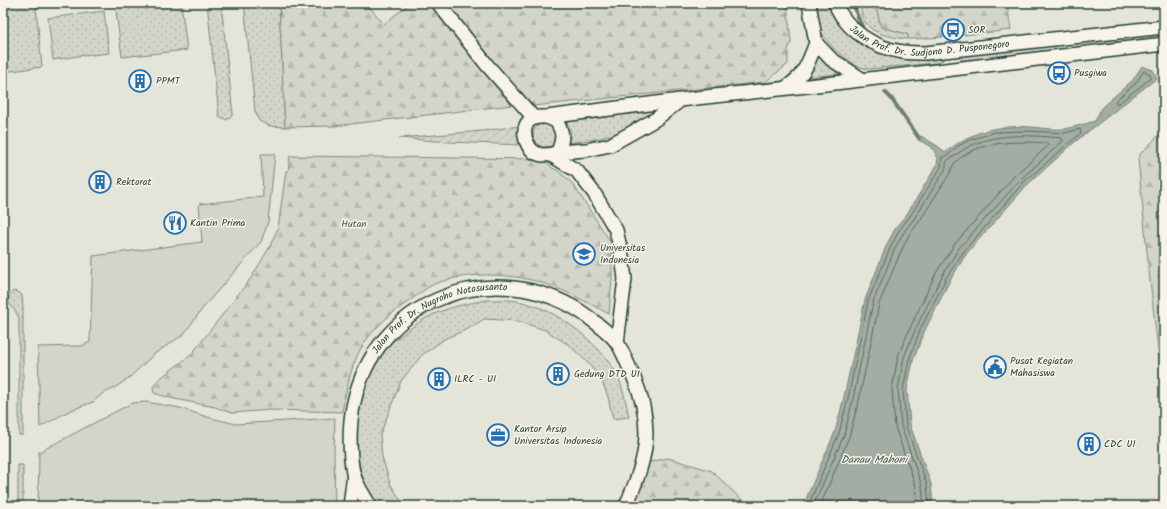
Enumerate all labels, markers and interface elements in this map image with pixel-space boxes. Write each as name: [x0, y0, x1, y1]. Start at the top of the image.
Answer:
bus stop icon: SOR: [940, 17, 966, 43]
street label: Jalan Prof. Dr. Sudjono D. Pusponegoro: [846, 21, 1011, 61]
place label: SOR: [968, 22, 985, 38]
bus stop icon: Pusgiwa: [1046, 60, 1072, 86]
place label: Pusgiwa: [1074, 65, 1107, 81]
building icon: PPMT: [127, 68, 153, 94]
place label: PPMT: [156, 73, 182, 89]
building icon: Rektorat: [87, 169, 113, 195]
place label: Rektorat: [116, 174, 151, 190]
restaurant icon: Kantin Prima: [162, 210, 188, 236]
place label: Kantin Prima: [190, 215, 246, 231]
park label: Hutan: [341, 216, 367, 232]
place label: Universitas Indonesia: [600, 240, 646, 268]
school or university icon: Universitas Indonesia: [571, 241, 597, 267]
street label: Jalan Prof. Dr. Nugroho Notosusanto: [368, 279, 508, 357]
place label: Pusat Kegiatan Mahasiswa: [1010, 353, 1073, 381]
public building icon: Pusat Kegiatan Mahasiswa: [982, 354, 1008, 380]
building icon: Gedung DTD UI: [545, 361, 571, 387]
building icon: ILRC - UI: [426, 366, 452, 392]
place label: Gedung DTD UI: [574, 366, 640, 382]
place label: ILRC - UI: [454, 371, 496, 387]
place label: Kantor Arsip Universitas Indonesia: [514, 421, 603, 449]
office icon: Kantor Arsip Universitas Indonesia: [485, 422, 511, 448]
building icon: CDC UI: [1076, 431, 1102, 457]
place label: CDC UI: [1104, 436, 1136, 452]
water label: Danau Mahoni: [841, 451, 909, 469]

